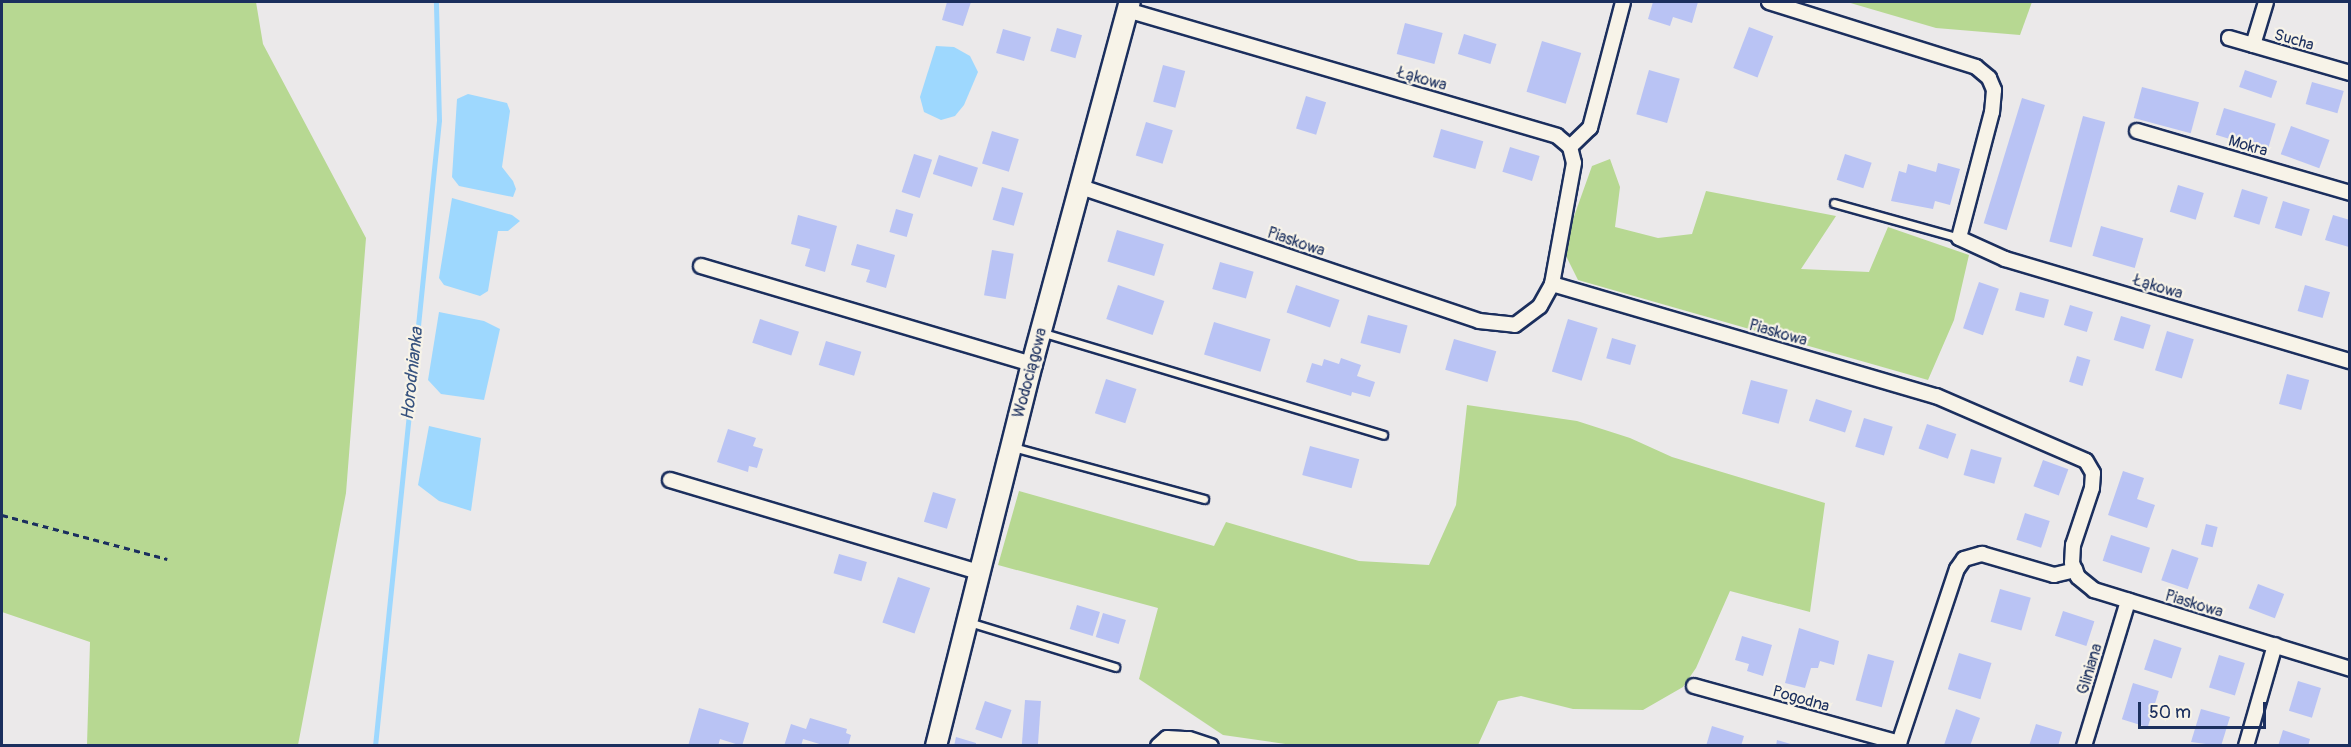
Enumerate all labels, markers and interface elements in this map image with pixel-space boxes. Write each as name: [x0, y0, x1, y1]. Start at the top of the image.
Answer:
street label: Sucha: [2272, 25, 2316, 55]
street label: Łąkowa: [1395, 63, 1449, 95]
street label: Mokra: [2226, 131, 2270, 161]
street label: Piaskowa: [1265, 223, 1327, 261]
street label: Łąkowa: [2131, 270, 2185, 304]
street label: Piaskowa: [1747, 316, 1809, 350]
street label: Wodociągowa: [1009, 326, 1051, 420]
water label: Horodnianka: [397, 327, 429, 421]
street label: Piaskowa: [2163, 586, 2225, 622]
street label: Gliniana: [2073, 641, 2107, 697]
street label: Pogodna: [1770, 682, 1832, 716]
scale bar: [2141, 690, 2268, 728]
text: 50 m: [2149, 701, 2191, 724]

